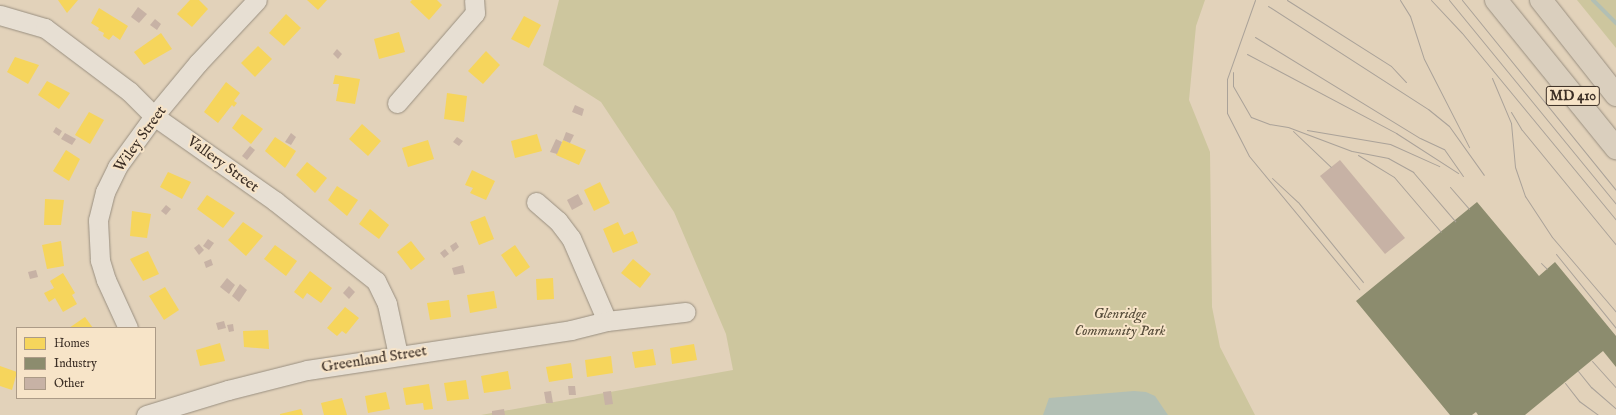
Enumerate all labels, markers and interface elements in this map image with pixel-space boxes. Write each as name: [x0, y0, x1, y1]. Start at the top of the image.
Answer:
road number: MD 410: [1545, 84, 1601, 108]
street label: Wiley Street: [110, 102, 170, 176]
street label: Vallery Street: [184, 132, 262, 196]
park label: Glenridge Community Park: [1074, 304, 1166, 339]
legend: [16, 327, 156, 399]
text: Homes: [54, 336, 90, 351]
street label: Greenland Street: [320, 342, 428, 376]
text: Industry: [54, 356, 97, 371]
text: Other: [54, 376, 84, 391]

